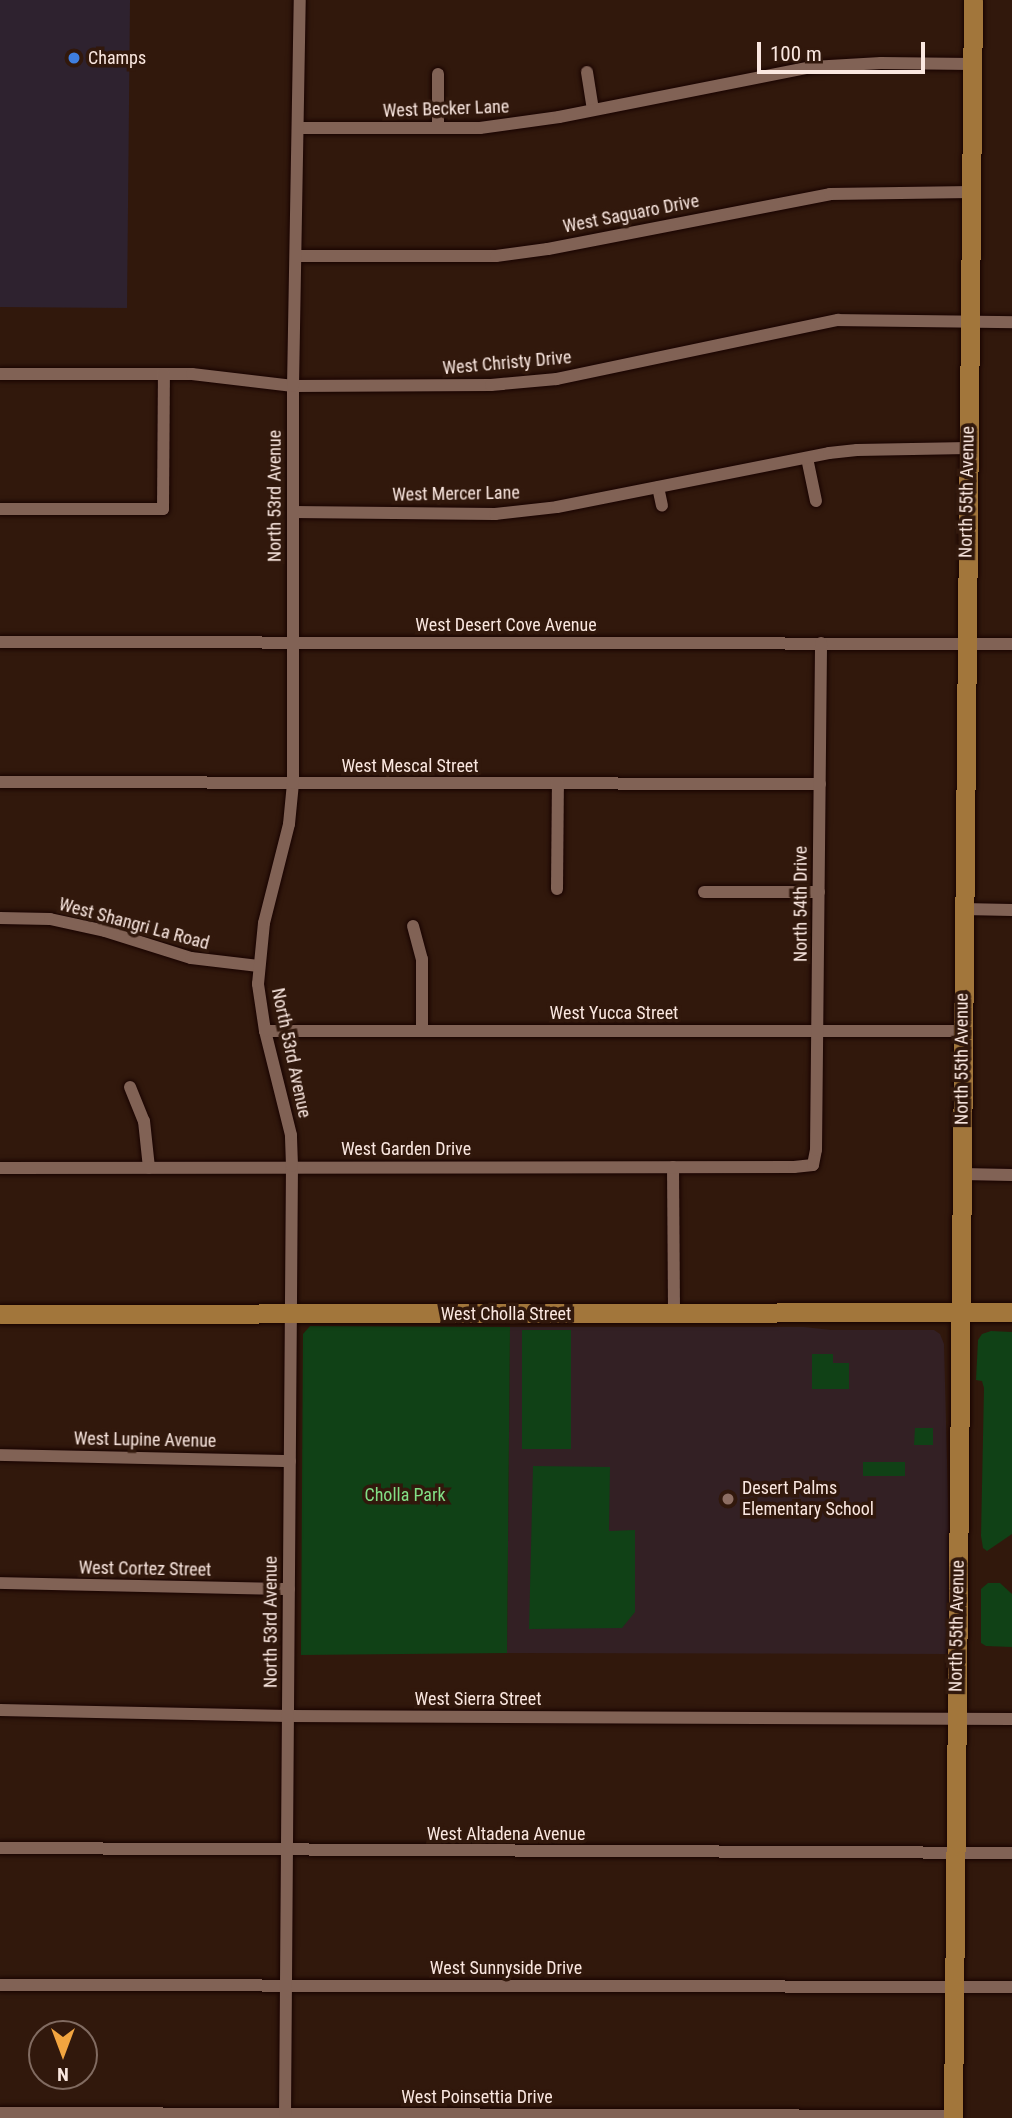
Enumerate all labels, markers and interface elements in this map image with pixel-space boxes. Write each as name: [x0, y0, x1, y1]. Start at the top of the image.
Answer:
scale bar: [760, 28, 928, 72]
text: 100 m: [770, 42, 822, 66]
place label: Champs: [88, 47, 146, 69]
marker: Champs: [66, 50, 82, 66]
street label: West Becker Lane: [382, 96, 510, 122]
street label: West Saguaro Drive: [561, 190, 701, 238]
street label: West Christy Drive: [442, 347, 572, 379]
street label: North 55th Avenue: [955, 426, 979, 558]
street label: North 53rd Avenue: [264, 430, 286, 562]
street label: West Mercer Lane: [392, 482, 520, 506]
street label: West Desert Cove Avenue: [415, 614, 597, 636]
street label: West Mescal Street: [341, 755, 479, 777]
street label: North 54th Drive: [790, 846, 812, 962]
street label: West Shangri La Road: [56, 894, 212, 954]
street label: North 53rd Avenue: [267, 986, 315, 1120]
street label: North 55th Avenue: [951, 993, 973, 1125]
street label: West Yucca Street: [550, 1002, 678, 1024]
street label: West Garden Drive: [341, 1138, 471, 1160]
street label: West Cholla Street: [441, 1303, 571, 1325]
street label: West Lupine Avenue: [74, 1428, 216, 1452]
place label: Desert Palms Elementary School: [742, 1478, 874, 1520]
park label: Cholla Park: [364, 1484, 446, 1506]
marker: Desert Palms Elementary School: [720, 1491, 736, 1507]
street label: North 53rd Avenue: [260, 1556, 282, 1688]
street label: West Cortez Street: [78, 1557, 212, 1581]
street label: North 55th Avenue: [945, 1560, 969, 1692]
street label: West Sierra Street: [415, 1688, 541, 1710]
street label: West Altadena Avenue: [427, 1823, 585, 1845]
street label: West Sunnyside Drive: [430, 1957, 582, 1979]
north arrow: [28, 2020, 98, 2090]
text: N: [57, 2063, 69, 2086]
street label: West Poinsettia Drive: [401, 2086, 553, 2108]

